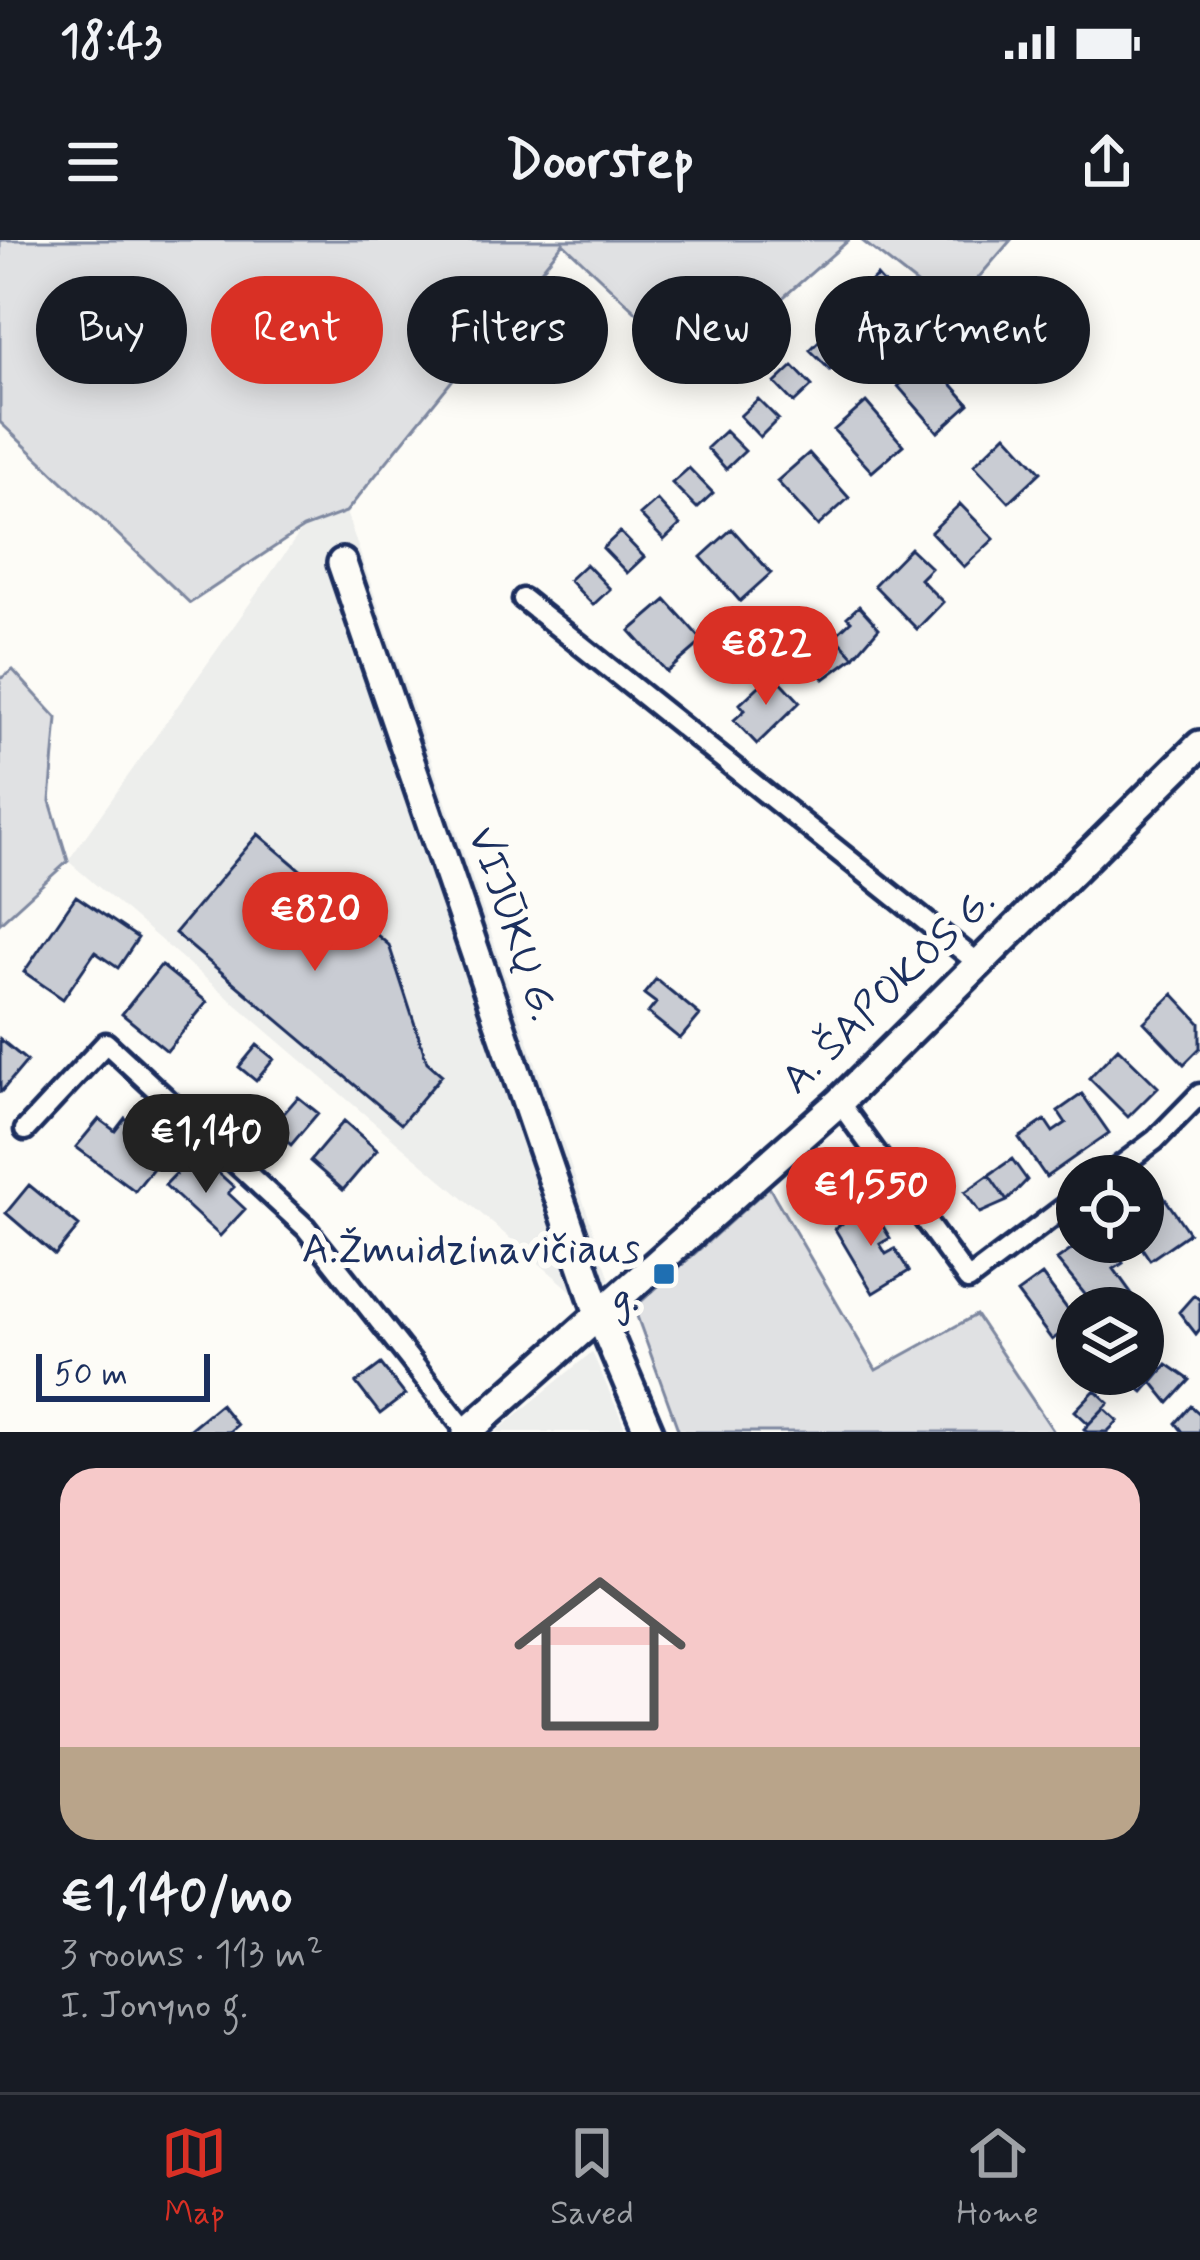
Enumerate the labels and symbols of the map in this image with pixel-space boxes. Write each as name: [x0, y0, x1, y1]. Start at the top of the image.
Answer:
pin: €822: [695, 606, 837, 708]
street label: VIJŪKŲ G.: [453, 820, 571, 1028]
pin: €820: [244, 872, 386, 974]
street label: A. ŠAPOKOS G.: [770, 875, 1008, 1107]
pin: €1,140: [108, 1094, 304, 1196]
pin: €1,550: [773, 1147, 969, 1249]
place label: A.Žmuidzinavičiaus g.: [302, 1223, 640, 1326]
marker: A.Žmuidzinavičiaus g.: [651, 1261, 677, 1287]
scale bar: [36, 1348, 210, 1401]

